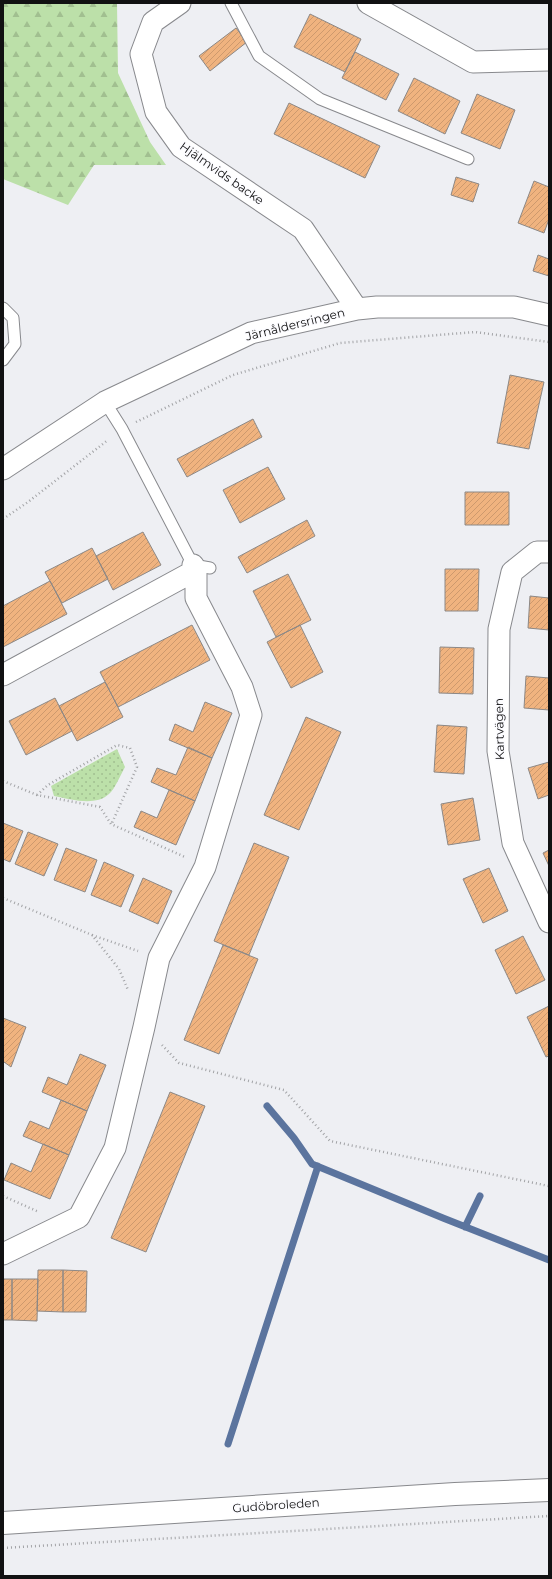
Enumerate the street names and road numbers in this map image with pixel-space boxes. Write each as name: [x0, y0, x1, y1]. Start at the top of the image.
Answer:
street label: Hjälmvids backe: [177, 138, 267, 208]
street label: Järnåldersringen: [243, 304, 346, 344]
street label: Kartvägen: [491, 698, 507, 760]
street label: Gudöbroleden: [232, 1494, 320, 1516]

